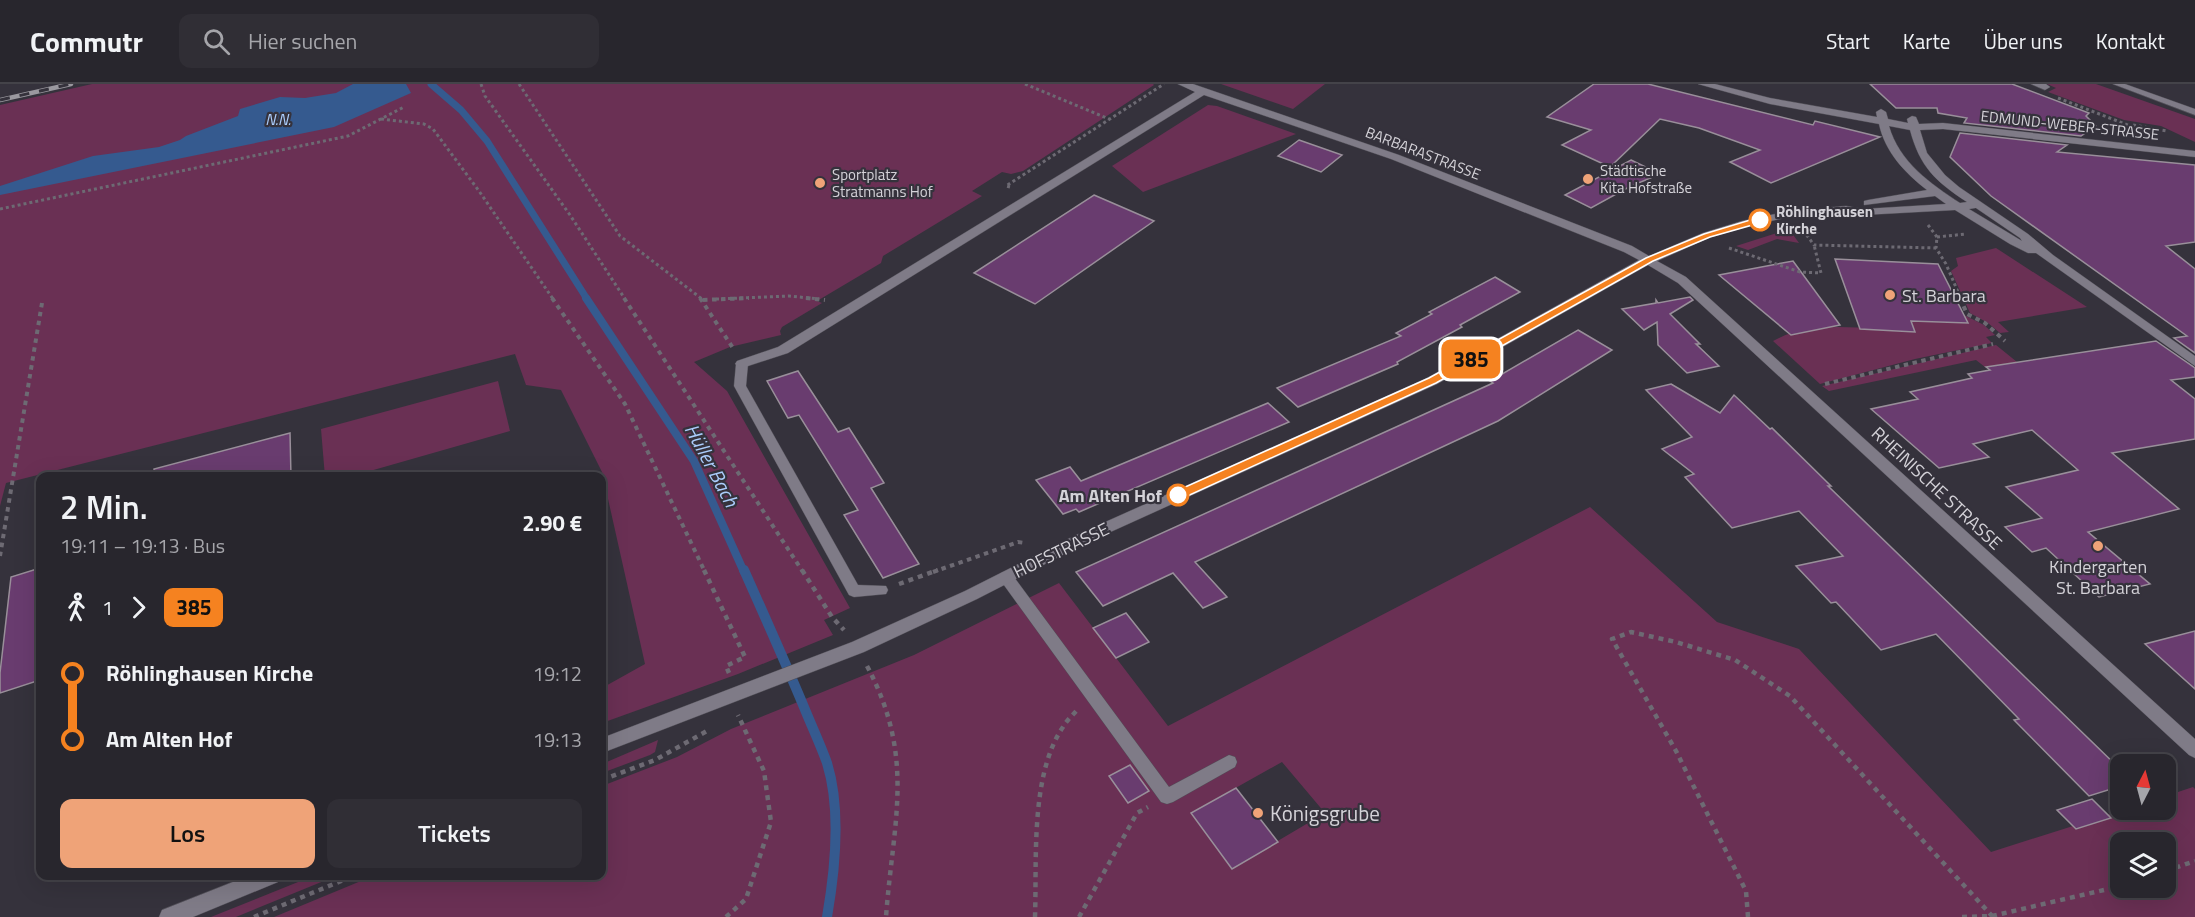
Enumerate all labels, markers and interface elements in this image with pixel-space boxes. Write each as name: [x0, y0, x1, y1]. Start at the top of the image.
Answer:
search box: [179, 14, 599, 68]
text: Commutr: [30, 20, 143, 63]
text: Hier suchen: [248, 24, 357, 58]
icon: search: [200, 25, 233, 58]
text: Start: [1826, 25, 1870, 57]
text: Karte: [1903, 25, 1950, 57]
text: Über uns: [1983, 25, 2063, 57]
text: Kontakt: [2096, 25, 2165, 57]
street label: EDMUND-WEBER-STRASSE: [1980, 104, 2160, 146]
water label: N.N.: [265, 107, 291, 131]
street label: BARBARASTRASSE: [1362, 120, 1484, 186]
place label: Städtische Kita Hofstraße: [1600, 159, 1692, 199]
place label: Sportplatz Stratmanns Hof: [832, 163, 933, 203]
marker: Städtische Kita Hofstraße: [1581, 172, 1595, 186]
marker: Sportplatz Stratmanns Hof: [813, 176, 827, 190]
place label: Röhlinghausen Kirche: [1776, 200, 1873, 240]
marker: Röhlinghausen Kirche: [1749, 209, 1771, 231]
place label: St. Barbara: [1902, 282, 1986, 309]
marker: St. Barbara: [1883, 288, 1897, 302]
line badge: 385: [1436, 340, 1506, 378]
text: 385: [1453, 343, 1489, 375]
water label: Hüller Bach: [677, 418, 747, 513]
street label: RHEINISCHE STRASSE: [1866, 420, 2008, 556]
text: 2 Min.: [60, 482, 148, 532]
place label: Am Alten Hof: [1059, 482, 1163, 509]
marker: Am Alten Hof: [1167, 484, 1189, 506]
text: 2.90 €: [522, 506, 582, 540]
street label: HOFSTRASSE: [1009, 515, 1114, 585]
text: 19:11 – 19:13 · Bus: [60, 530, 225, 561]
marker: Kindergarten St. Barbara: [2091, 539, 2105, 553]
place label: Kindergarten St. Barbara: [2049, 553, 2147, 601]
icon: walk: [60, 591, 93, 624]
icon: forward: [122, 591, 155, 624]
text: 385: [176, 591, 211, 623]
text: 1: [102, 592, 113, 623]
text: Röhlinghausen Kirche: [106, 656, 313, 690]
text: 19:12: [533, 658, 582, 689]
text: Am Alten Hof: [106, 722, 232, 756]
text: 19:13: [533, 724, 582, 755]
north arrow: [2110, 754, 2176, 820]
map controls: [2110, 754, 2176, 898]
place label: Königsgrube: [1270, 797, 1380, 829]
button: Los: [60, 799, 315, 868]
button: Tickets: [327, 799, 582, 868]
marker: Königsgrube: [1251, 806, 1265, 820]
button: layers: [2110, 832, 2176, 898]

